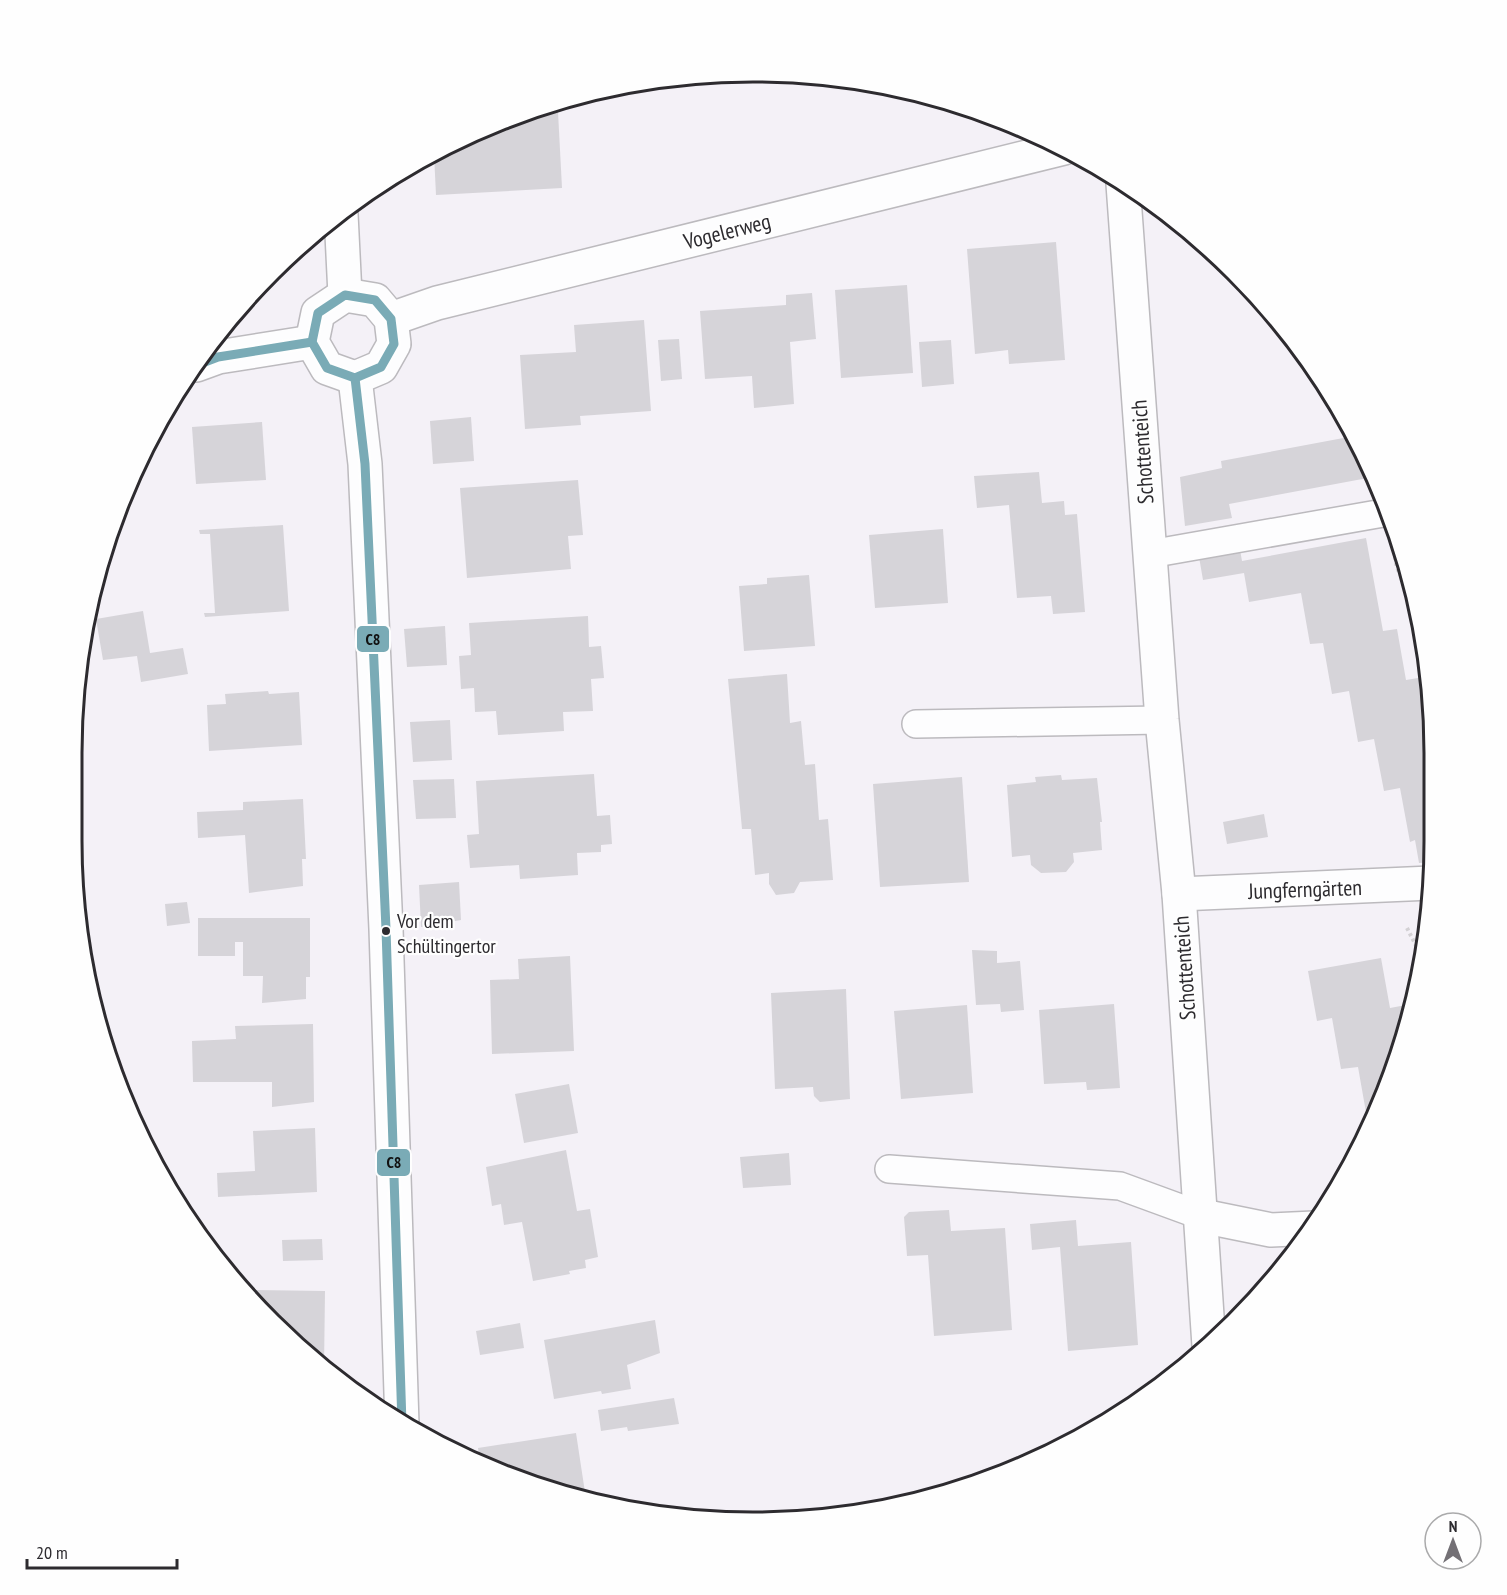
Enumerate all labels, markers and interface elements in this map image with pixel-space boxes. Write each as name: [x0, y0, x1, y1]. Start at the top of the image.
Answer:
street label: Vogelerweg: [680, 207, 773, 256]
street label: Schottenteich: [1124, 399, 1160, 505]
line badge: C8: [356, 625, 390, 653]
text: C8: [366, 629, 380, 649]
street label: Jungferngärten: [1247, 873, 1362, 905]
place label: Vor dem Schültingertor: [396, 908, 496, 959]
street label: Schottenteich: [1166, 915, 1202, 1021]
marker: Vor dem Schültingertor: [380, 925, 392, 937]
line badge: C8: [376, 1148, 411, 1177]
text: C8: [387, 1152, 401, 1172]
north arrow: [1423, 1511, 1483, 1571]
text: N: [1449, 1516, 1457, 1536]
scale bar: [27, 1532, 177, 1570]
text: 20 m: [36, 1541, 68, 1564]

